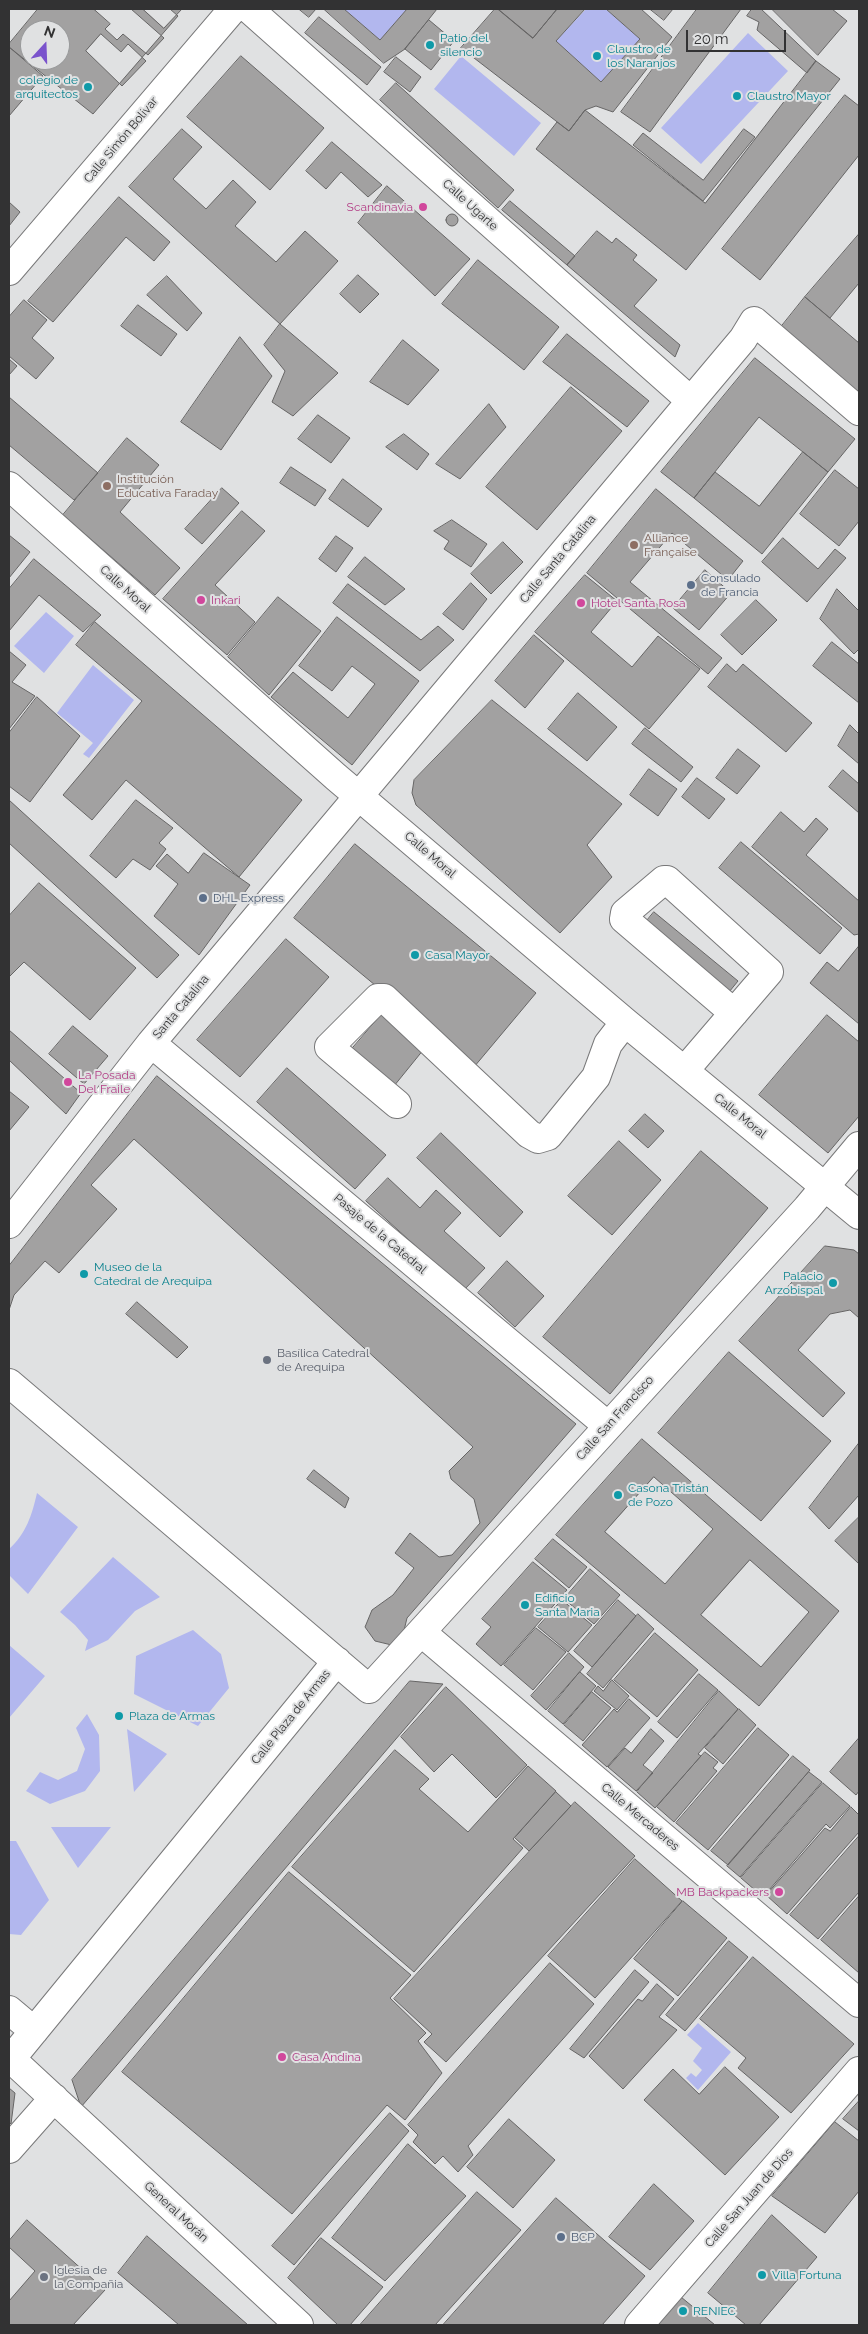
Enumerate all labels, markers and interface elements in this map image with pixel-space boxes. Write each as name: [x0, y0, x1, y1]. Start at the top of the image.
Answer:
north arrow: [20, 20, 70, 70]
scale bar: [688, 20, 788, 52]
text: N: [42, 22, 58, 41]
text: 20 m: [694, 30, 729, 48]
place label: Patio del silencio: [440, 31, 488, 59]
marker: Patio del silencio: [424, 39, 436, 51]
place label: Claustro de los Naranjos: [607, 42, 675, 70]
marker: Claustro de los Naranjos: [591, 50, 603, 62]
place label: colegio de arquitectos: [16, 73, 78, 101]
marker: colegio de arquitectos: [82, 81, 94, 93]
place label: Claustro Mayor: [747, 89, 831, 103]
marker: Claustro Mayor: [731, 90, 743, 102]
street label: Calle Simón Bolívar: [81, 94, 161, 186]
street label: Calle Ugarte: [439, 176, 501, 234]
place label: Scandinavia: [347, 200, 413, 214]
marker: Scandinavia: [417, 201, 429, 213]
place label: Institución Educativa Faraday: [117, 472, 218, 500]
marker: Institución Educativa Faraday: [101, 480, 113, 492]
street label: Calle Santa Catalina: [517, 512, 599, 606]
place label: Alliance Française: [644, 531, 697, 559]
marker: Alliance Française: [628, 539, 640, 551]
street label: Calle Moral: [97, 563, 153, 615]
place label: Consulado de Francia: [701, 571, 761, 599]
marker: Consulado de Francia: [685, 579, 697, 591]
place label: Inkari: [211, 593, 241, 607]
marker: Inkari: [195, 594, 207, 606]
place label: Hotel Santa Rosa: [591, 596, 686, 610]
marker: Hotel Santa Rosa: [575, 597, 587, 609]
street label: Calle Moral: [402, 829, 458, 881]
place label: DHL Express: [213, 891, 284, 905]
marker: DHL Express: [197, 892, 209, 904]
place label: Casa Mayor: [425, 948, 490, 962]
marker: Casa Mayor: [409, 949, 421, 961]
street label: Santa Catalina: [150, 972, 212, 1042]
place label: La Posada Del Fraile: [78, 1068, 135, 1096]
marker: La Posada Del Fraile: [62, 1076, 74, 1088]
street label: Calle Moral: [711, 1091, 769, 1141]
street label: Pasaje de la Catedral: [331, 1191, 429, 1277]
place label: Museo de la Catedral de Arequipa: [94, 1260, 212, 1288]
marker: Museo de la Catedral de Arequipa: [78, 1268, 90, 1280]
place label: Palacio Arzobispal: [765, 1269, 823, 1297]
marker: Palacio Arzobispal: [827, 1277, 839, 1289]
place label: Basílica Catedral de Arequipa: [277, 1346, 369, 1374]
marker: Basílica Catedral de Arequipa: [261, 1354, 273, 1366]
street label: Calle San Francisco: [573, 1373, 657, 1463]
place label: Casona Tristán de Pozo: [628, 1481, 709, 1509]
marker: Casona Tristán de Pozo: [612, 1489, 624, 1501]
place label: Edificio Santa Maria: [535, 1591, 600, 1619]
marker: Edificio Santa Maria: [519, 1599, 531, 1611]
street label: Calle Plaza de Armas: [248, 1667, 334, 1767]
place label: Plaza de Armas: [129, 1709, 215, 1723]
marker: Plaza de Armas: [113, 1710, 125, 1722]
street label: Calle Mercaderes: [598, 1780, 682, 1854]
place label: MB Backpackers: [676, 1885, 769, 1899]
marker: MB Backpackers: [773, 1886, 785, 1898]
place label: Casa Andina: [292, 2050, 361, 2064]
marker: Casa Andina: [276, 2051, 288, 2063]
street label: Calle San Juan de Dios: [702, 2146, 796, 2250]
street label: General Morán: [141, 2179, 211, 2245]
place label: BCP: [571, 2230, 595, 2244]
marker: BCP: [555, 2231, 567, 2243]
place label: Iglesia de la Compañia: [54, 2263, 123, 2291]
place label: Villa Fortuna: [772, 2268, 842, 2282]
marker: Villa Fortuna: [756, 2269, 768, 2281]
marker: Iglesia de la Compañia: [38, 2271, 50, 2283]
place label: RENIEC: [693, 2304, 736, 2318]
marker: RENIEC: [677, 2305, 689, 2317]

